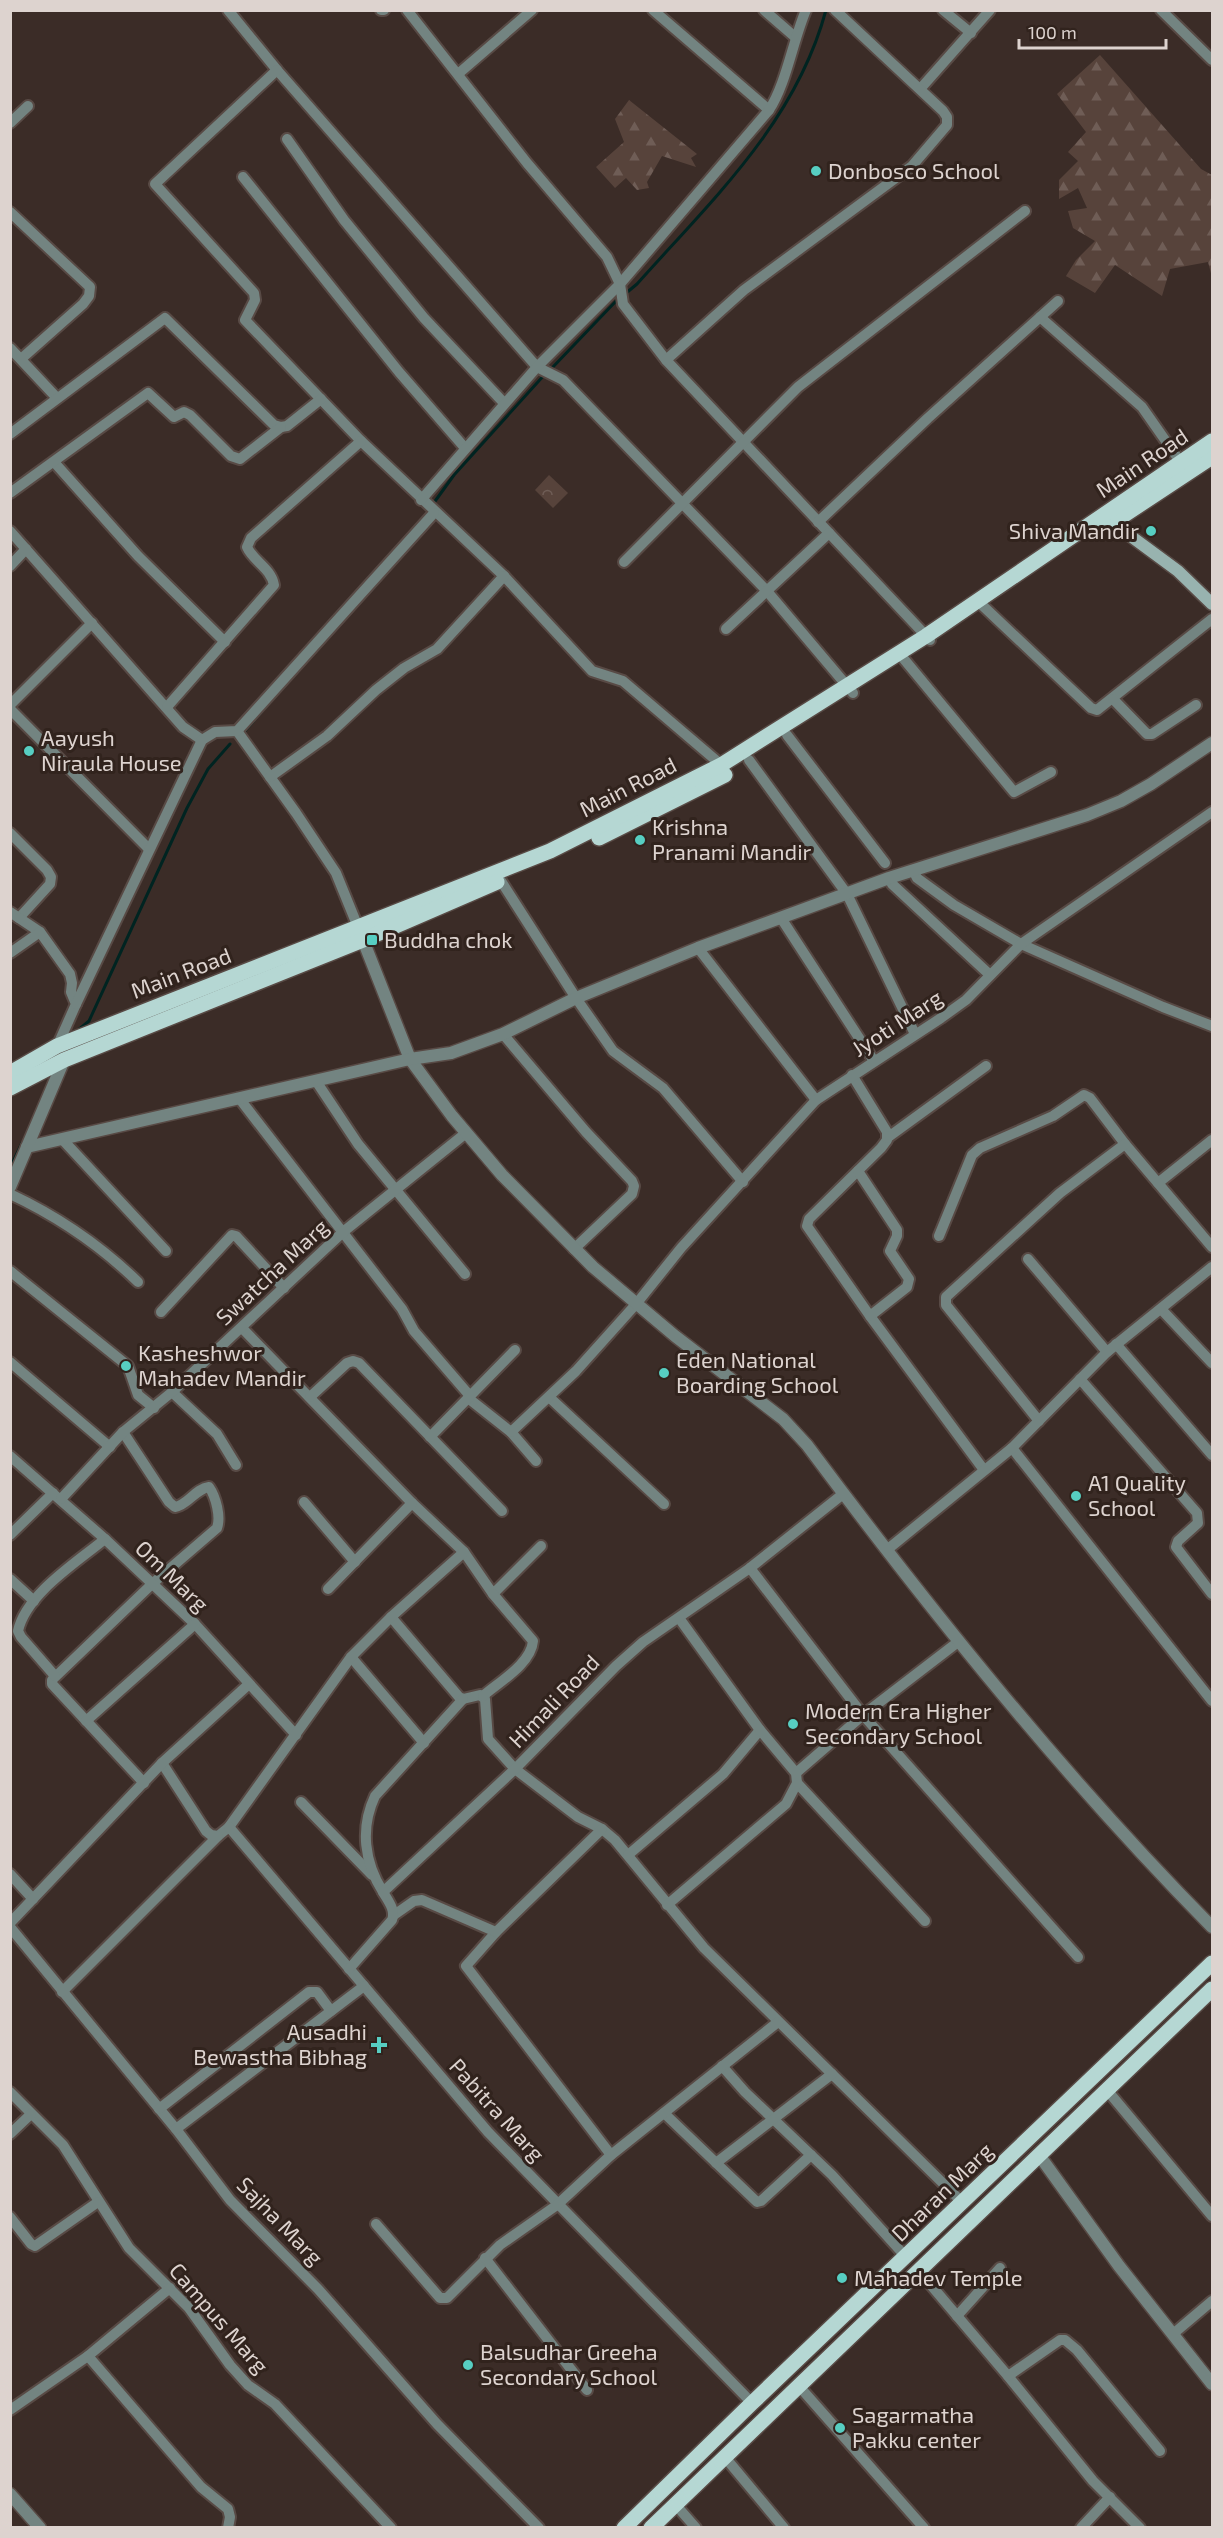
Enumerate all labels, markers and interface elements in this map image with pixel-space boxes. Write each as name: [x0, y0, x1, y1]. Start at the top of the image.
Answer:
scale bar: [1019, 12, 1166, 50]
text: 100 m: [1028, 21, 1077, 43]
place label: Donbosco School: [828, 157, 1000, 183]
marker: Donbosco School: [809, 164, 823, 178]
street label: Main Road: [1091, 422, 1192, 502]
place label: Shiva Mandir: [1009, 517, 1139, 543]
marker: Shiva Mandir: [1144, 524, 1158, 538]
place label: Aayush Niraula House: [41, 724, 182, 775]
marker: Aayush Niraula House: [22, 744, 36, 758]
street label: Main Road: [575, 751, 680, 822]
place label: Krishna Pranami Mandir: [652, 813, 812, 864]
marker: Krishna Pranami Mandir: [633, 833, 647, 847]
place label: Buddha chok: [384, 926, 512, 952]
marker: Buddha chok: [365, 933, 379, 947]
street label: Main Road: [127, 941, 234, 1003]
street label: Jyoti Marg: [846, 983, 947, 1061]
street label: Swatcha Marg: [210, 1213, 333, 1330]
place label: Kasheshwor Mahadev Mandir: [138, 1339, 306, 1390]
place label: Eden National Boarding School: [676, 1346, 839, 1397]
marker: Kasheshwor Mahadev Mandir: [119, 1359, 133, 1373]
marker: Eden National Boarding School: [657, 1366, 671, 1380]
place label: A1 Quality School: [1088, 1469, 1186, 1520]
marker: A1 Quality School: [1069, 1489, 1083, 1503]
street label: Om Marg: [131, 1534, 215, 1616]
street label: Himali Road: [503, 1648, 604, 1752]
place label: Modern Era Higher Secondary School: [805, 1697, 992, 1748]
marker: Modern Era Higher Secondary School: [786, 1717, 800, 1731]
place label: Ausadhi Bewastha Bibhag: [193, 2018, 367, 2069]
marker: Ausadhi Bewastha Bibhag: [372, 2038, 386, 2052]
street label: Pabitra Marg: [445, 2052, 551, 2166]
street label: Dharan Marg: [885, 2137, 997, 2246]
street label: Sajha Marg: [232, 2171, 329, 2270]
street label: Campus Marg: [165, 2257, 275, 2378]
place label: Mahadev Temple: [854, 2264, 1023, 2290]
marker: Mahadev Temple: [835, 2271, 849, 2285]
place label: Balsudhar Greeha Secondary School: [480, 2338, 658, 2389]
marker: Balsudhar Greeha Secondary School: [461, 2358, 475, 2372]
place label: Sagarmatha Pakku center: [852, 2401, 981, 2452]
marker: Sagarmatha Pakku center: [833, 2421, 847, 2435]

